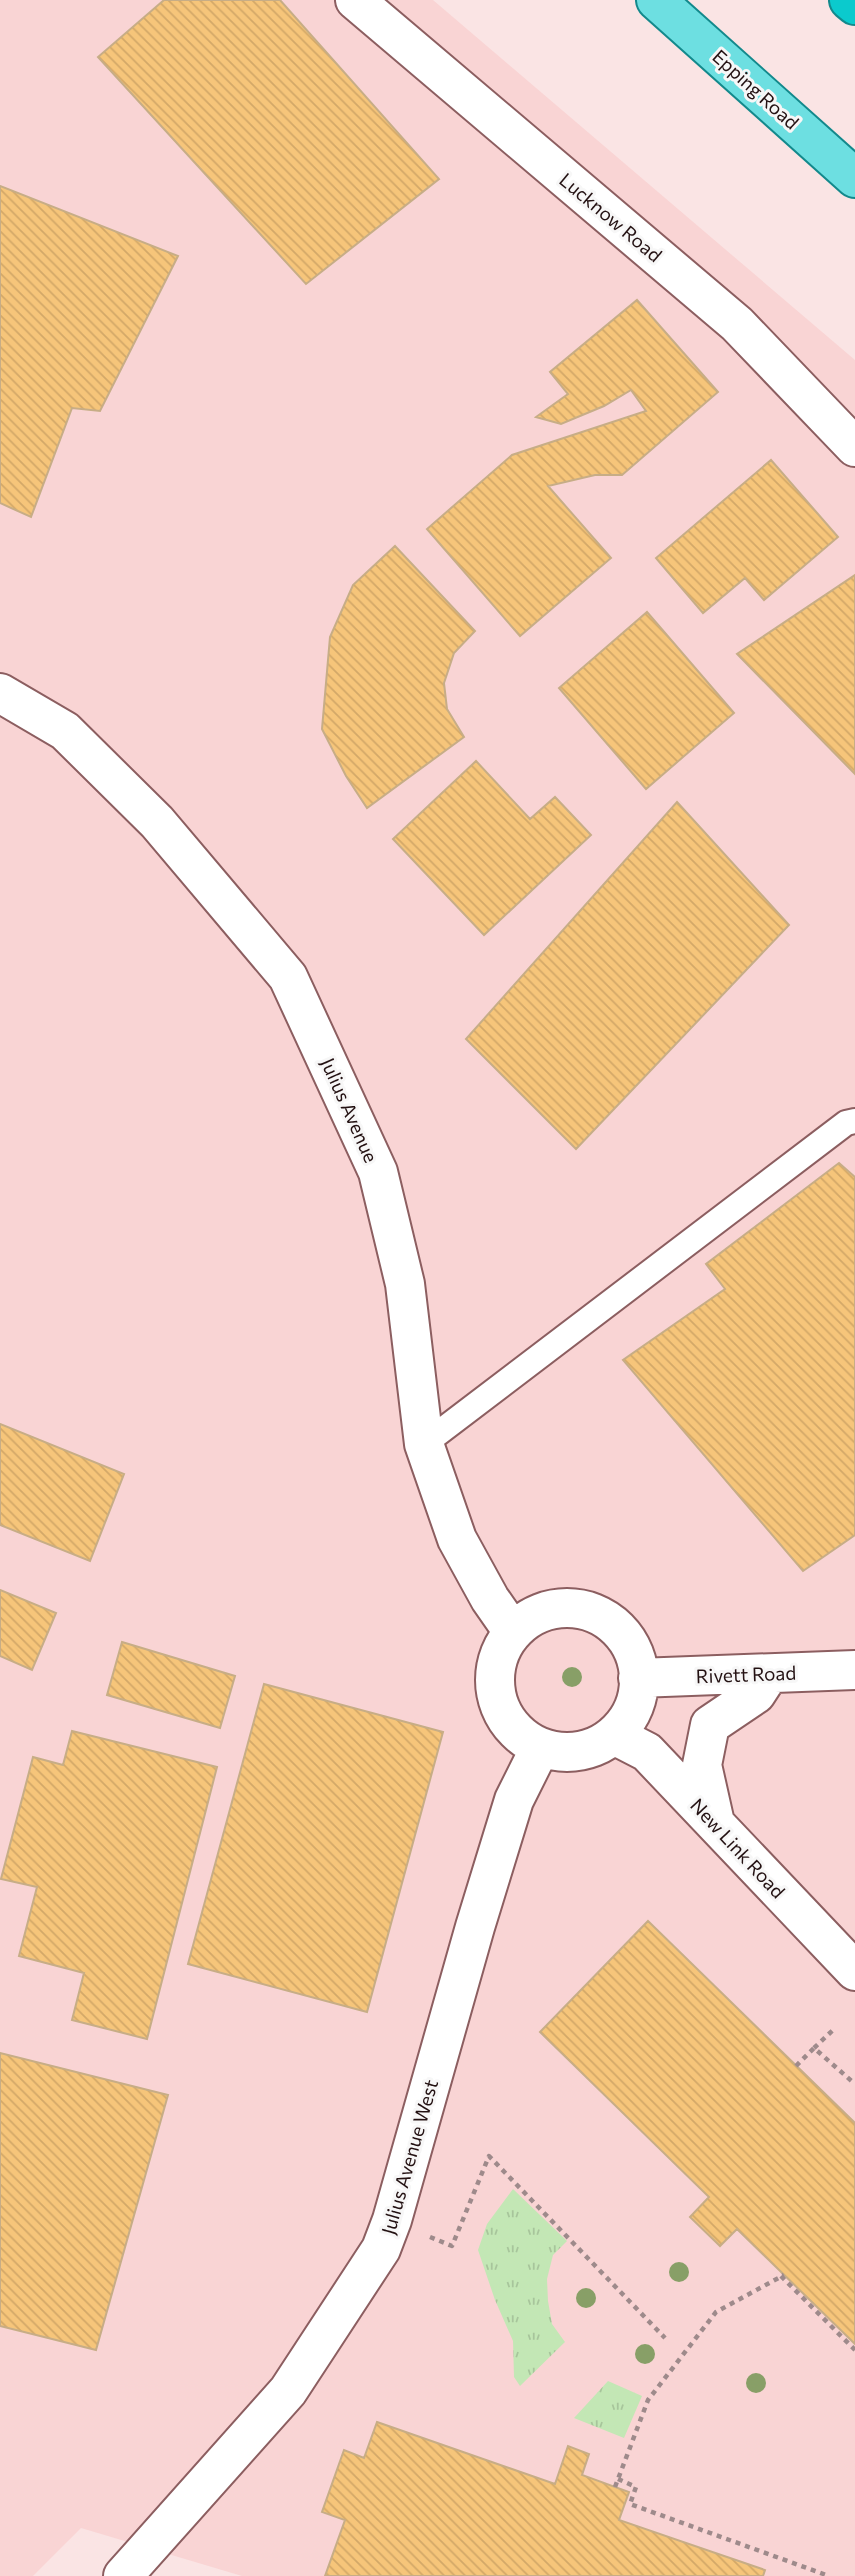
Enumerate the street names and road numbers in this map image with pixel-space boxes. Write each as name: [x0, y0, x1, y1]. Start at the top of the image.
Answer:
street label: Epping Road: [708, 44, 804, 134]
street label: Lucknow Road: [555, 168, 667, 266]
street label: Julius Avenue: [317, 1054, 383, 1166]
street label: Rivett Road: [695, 1661, 797, 1687]
street label: New Link Road: [686, 1793, 790, 1903]
street label: Julius Avenue West: [376, 2077, 442, 2237]

